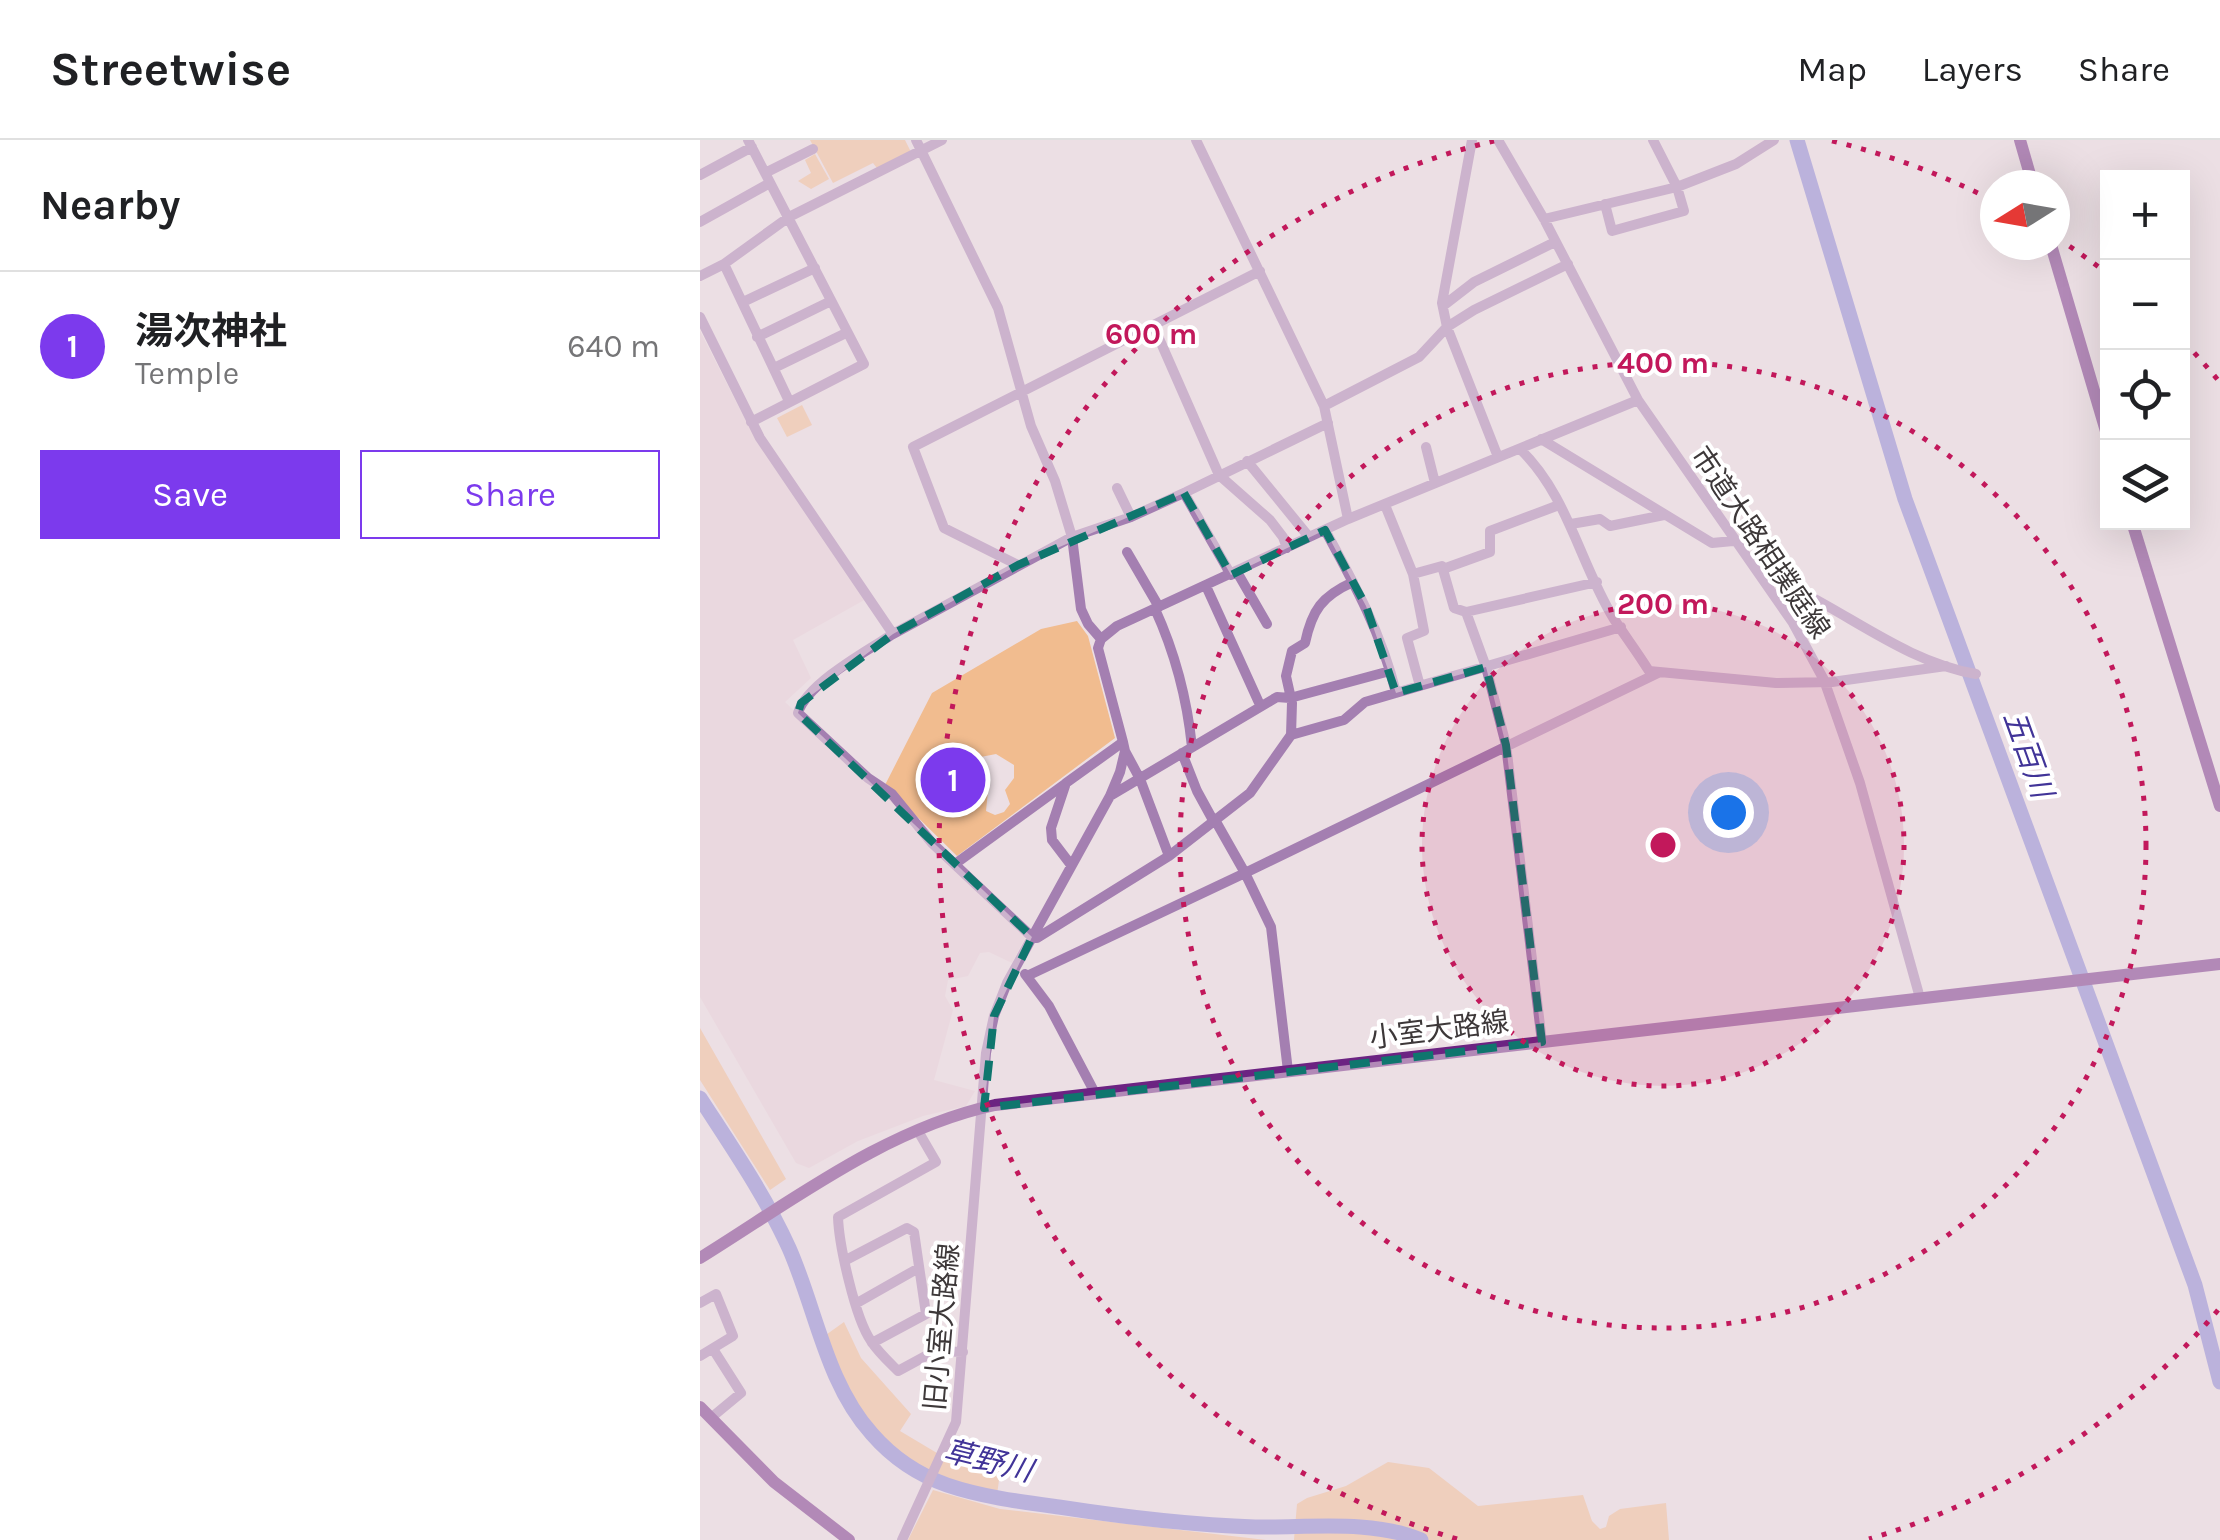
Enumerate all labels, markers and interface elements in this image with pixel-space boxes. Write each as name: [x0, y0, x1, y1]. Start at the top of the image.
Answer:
text: Streetwise: [50, 41, 291, 97]
text: Map: [1797, 49, 1867, 90]
text: Layers: [1922, 49, 2023, 90]
text: Share: [2078, 49, 2170, 90]
north arrow: [1980, 170, 2070, 260]
map controls: [2100, 170, 2190, 530]
button: +: [2100, 170, 2190, 260]
text: Nearby: [40, 180, 180, 230]
button: −: [2100, 260, 2190, 350]
text: 湯次神社: [135, 309, 287, 354]
text: 600 m: [1105, 316, 1197, 352]
text: 1: [67, 328, 78, 365]
text: 640 m: [567, 328, 660, 365]
text: 400 m: [1617, 345, 1709, 381]
button: locate: [2100, 350, 2190, 440]
text: Temple: [135, 355, 239, 392]
street label: 市道大路相撲庭線: [1684, 440, 1837, 644]
button: layers: [2100, 440, 2190, 530]
button: Save: [40, 450, 340, 539]
button: Share: [360, 450, 660, 539]
text: 200 m: [1617, 586, 1709, 622]
water label: 五百川: [1996, 706, 2061, 805]
pin: 1: [920, 742, 986, 818]
your location: [1703, 787, 1754, 838]
centre of rings: [1645, 827, 1681, 863]
street label: 小室大路線: [1368, 1005, 1511, 1054]
street label: 旧小室大路線: [918, 1242, 965, 1412]
water label: 草野川: [940, 1433, 1039, 1490]

